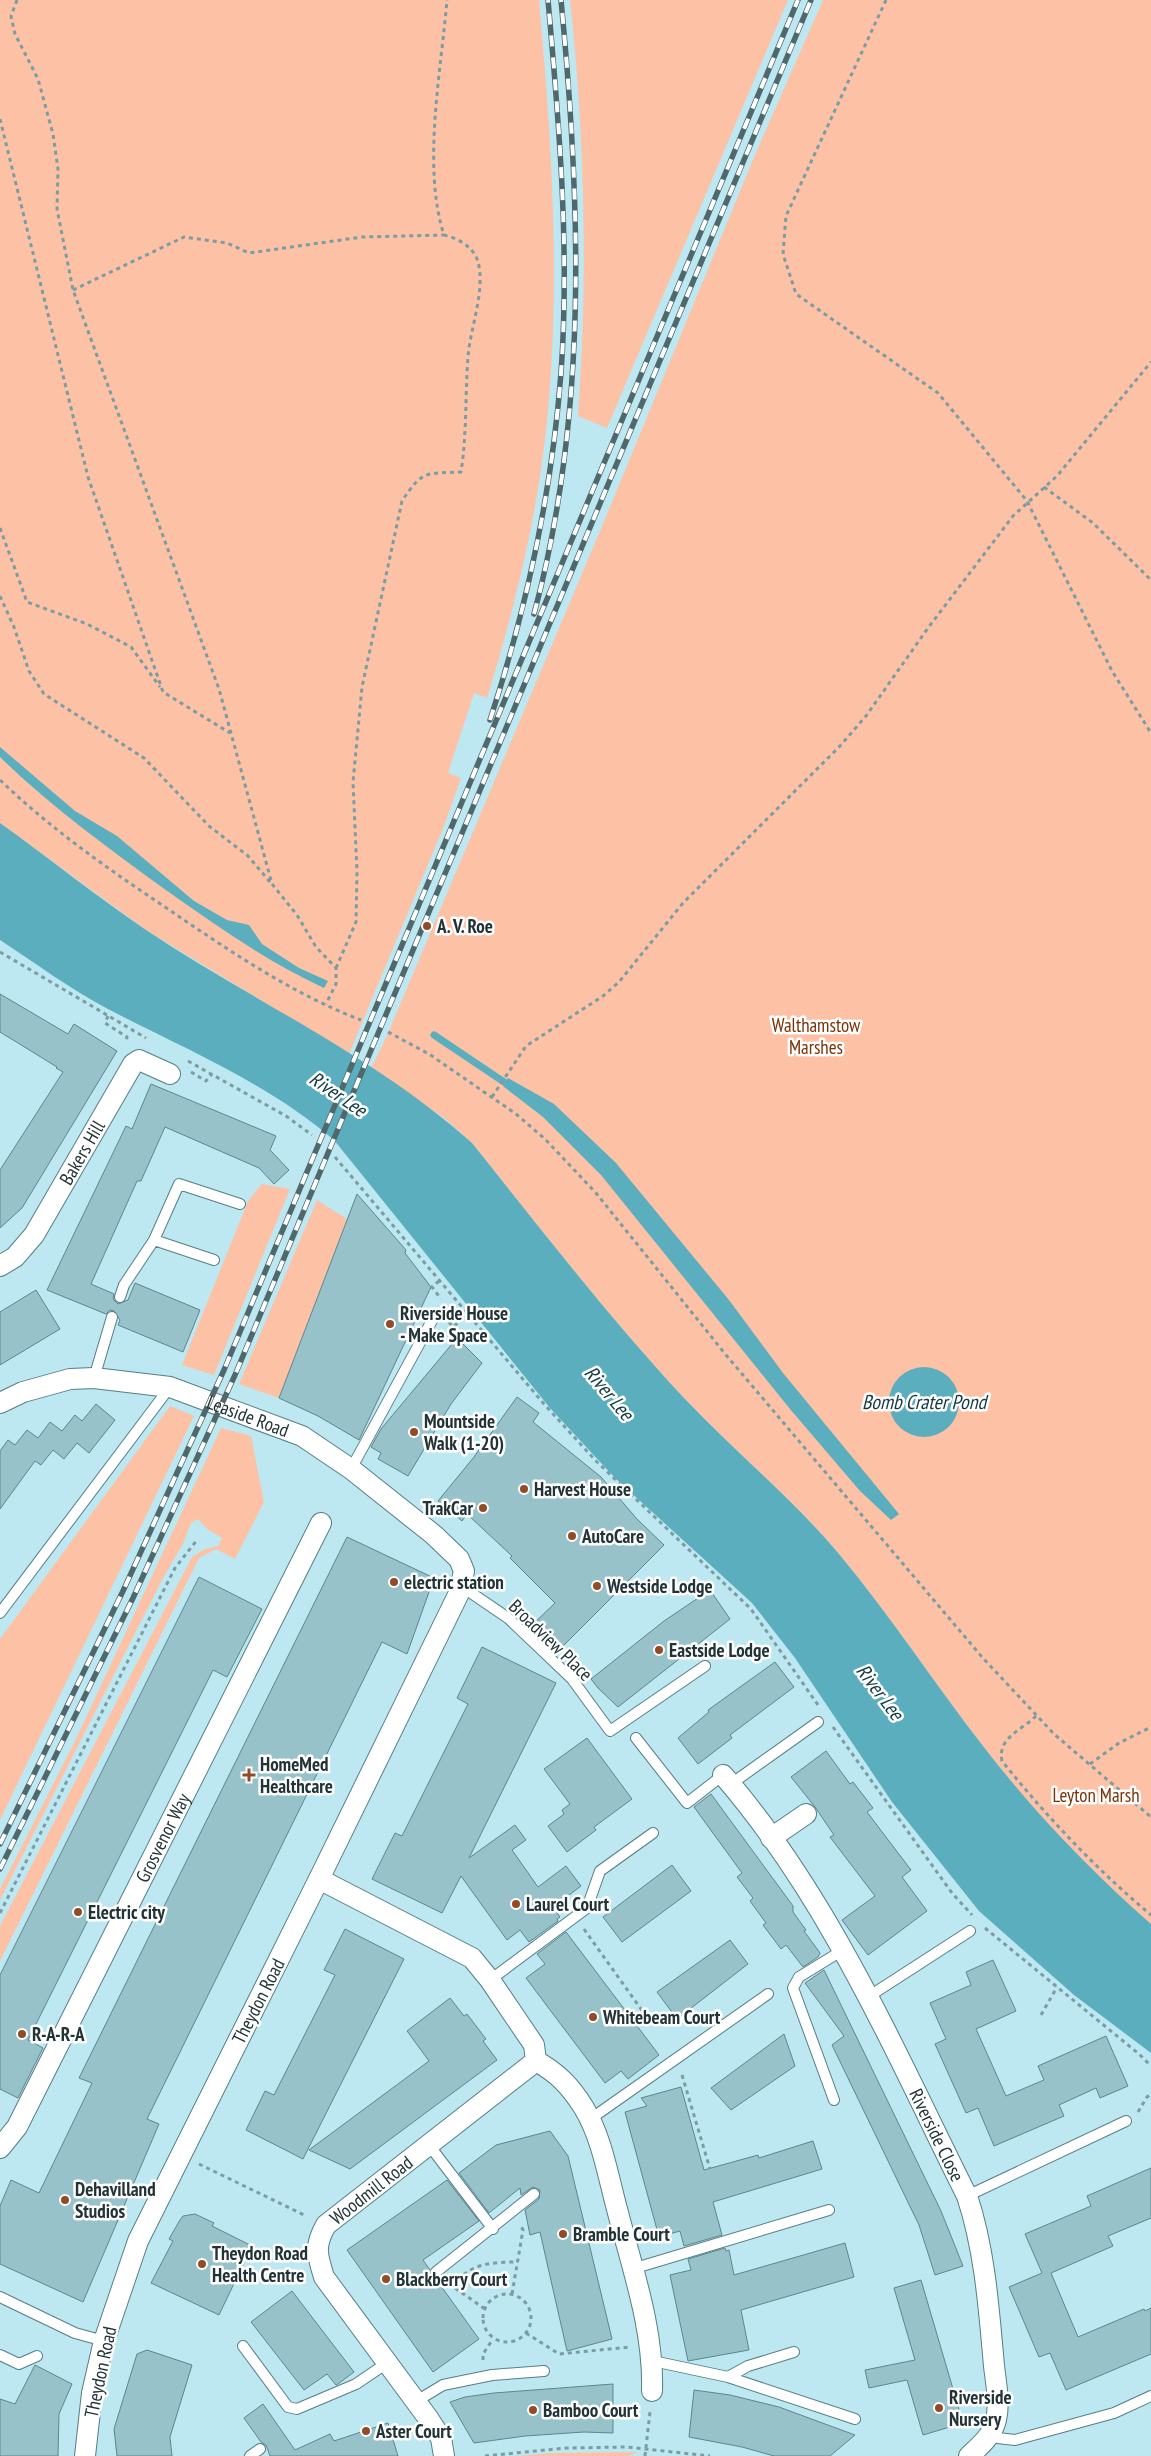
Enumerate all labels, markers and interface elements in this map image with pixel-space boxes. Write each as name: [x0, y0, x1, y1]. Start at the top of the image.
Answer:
place label: A. V. Roe: [436, 914, 493, 938]
marker: A. V. Roe: [421, 920, 433, 932]
park label: Walthamstow Marshes: [772, 1013, 861, 1059]
water label: River Lee: [304, 1065, 373, 1123]
street label: Bakers Hill: [54, 1115, 110, 1189]
place label: Riverside House - Make Space: [400, 1301, 508, 1347]
marker: Riverside House - Make Space: [384, 1318, 396, 1330]
water label: River Lee: [579, 1360, 640, 1427]
water label: Bomb Crater Pond: [862, 1389, 988, 1415]
street label: Leaside Road: [204, 1390, 292, 1442]
place label: Mountside Walk (1-20): [423, 1409, 504, 1455]
marker: Mountside Walk (1-20): [408, 1426, 420, 1438]
place label: Harvest House: [534, 1477, 631, 1501]
marker: Harvest House: [518, 1483, 530, 1495]
place label: TrakCar: [422, 1496, 473, 1520]
marker: TrakCar: [477, 1502, 489, 1514]
place label: AutoCare: [581, 1524, 644, 1548]
marker: AutoCare: [566, 1530, 578, 1542]
place label: electric station: [404, 1570, 504, 1594]
place label: Westside Lodge: [606, 1574, 713, 1598]
marker: electric station: [388, 1576, 400, 1588]
marker: Westside Lodge: [591, 1580, 603, 1592]
street label: Broadview Place: [504, 1594, 598, 1686]
place label: Eastside Lodge: [669, 1638, 770, 1662]
marker: Eastside Lodge: [653, 1644, 665, 1656]
water label: River Lee: [851, 1659, 911, 1727]
place label: HomeMed Healthcare: [260, 1752, 333, 1798]
marker: HomeMed Healthcare: [242, 1768, 256, 1782]
park label: Leyton Marsh: [1052, 1783, 1140, 1807]
street label: Grosvenor Way: [130, 1788, 196, 1886]
place label: Laurel Court: [526, 1892, 609, 1916]
marker: Laurel Court: [510, 1898, 522, 1910]
place label: Electric city: [88, 1900, 165, 1924]
marker: Electric city: [72, 1906, 84, 1918]
street label: Theydon Road: [226, 1954, 290, 2048]
place label: Whitebeam Court: [602, 2005, 721, 2029]
marker: Whitebeam Court: [587, 2011, 599, 2023]
place label: R-A-R-A: [32, 2022, 85, 2046]
marker: R-A-R-A: [16, 2028, 28, 2040]
street label: Riverside Close: [904, 2085, 970, 2185]
street label: Woodmill Road: [325, 2150, 417, 2230]
place label: Dehavilland Studios: [75, 2177, 156, 2223]
marker: Dehavilland Studios: [59, 2194, 71, 2206]
place label: Bramble Court: [573, 2222, 670, 2246]
marker: Bramble Court: [557, 2228, 569, 2240]
place label: Theydon Road Health Centre: [212, 2241, 308, 2287]
marker: Theydon Road Health Centre: [196, 2258, 208, 2270]
place label: Blackberry Court: [396, 2267, 508, 2291]
marker: Blackberry Court: [380, 2273, 392, 2285]
street label: Theydon Road: [79, 2324, 121, 2420]
place label: Riverside Nursery: [949, 2385, 1012, 2431]
place label: Bamboo Court: [543, 2398, 639, 2422]
marker: Riverside Nursery: [933, 2402, 945, 2414]
marker: Bamboo Court: [527, 2404, 539, 2416]
place label: Aster Court: [375, 2419, 452, 2443]
marker: Aster Court: [360, 2425, 372, 2437]

